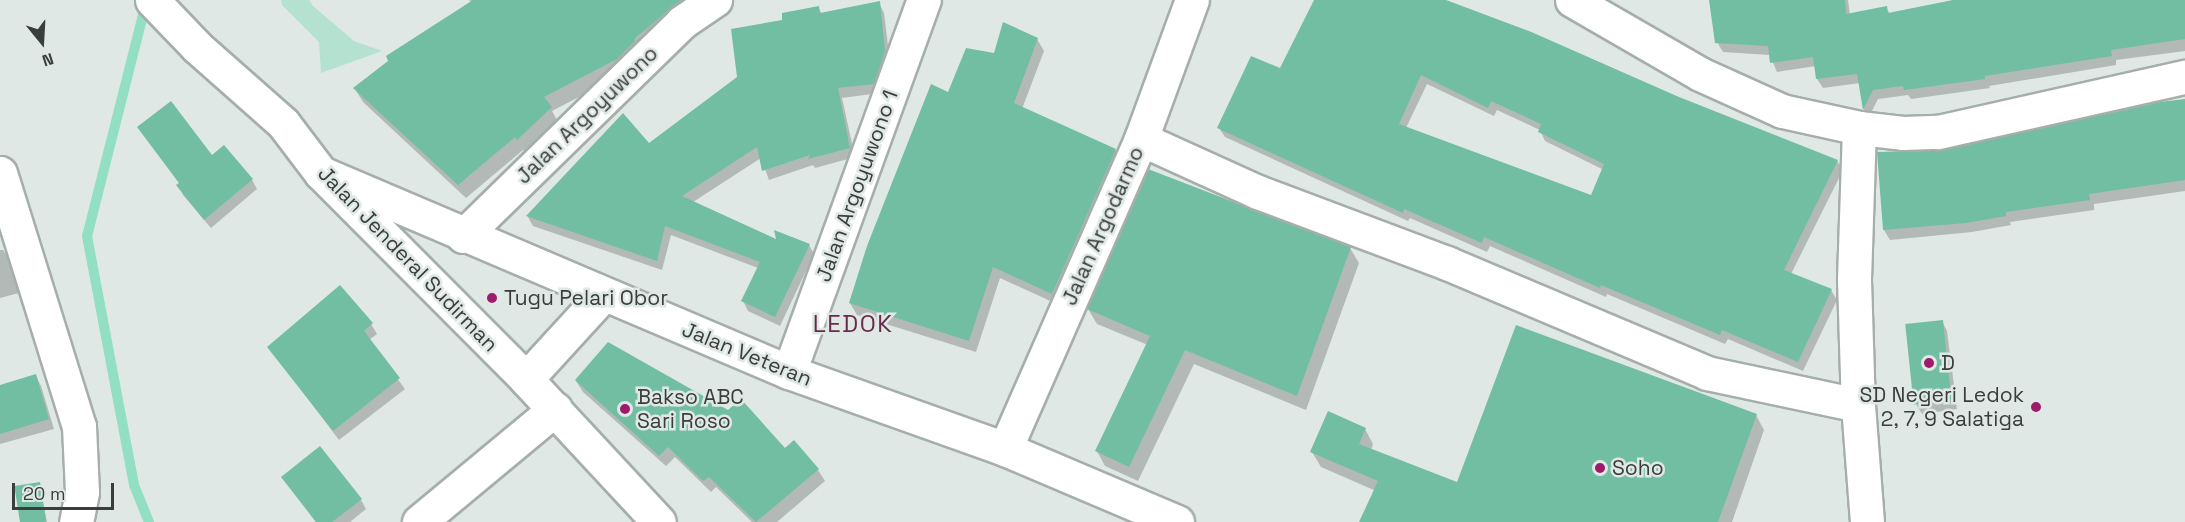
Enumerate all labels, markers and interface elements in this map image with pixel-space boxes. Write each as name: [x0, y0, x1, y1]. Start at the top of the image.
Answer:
north arrow: [12, 12, 72, 72]
street label: Jalan Argoyuwono: [511, 41, 663, 189]
text: N: [39, 48, 56, 71]
street label: Jalan Argoyuwono 1: [811, 87, 903, 285]
street label: Jalan Argodarmo: [1057, 143, 1149, 309]
street label: Jalan Jenderal Sudirman: [313, 161, 503, 357]
place label: Tugu Pelari Obor: [504, 285, 668, 311]
marker: Tugu Pelari Obor: [485, 291, 499, 305]
district label: LEDOK: [813, 310, 893, 338]
street label: Jalan Veteran: [678, 316, 816, 392]
place label: D: [1941, 350, 1955, 376]
marker: D: [1922, 356, 1936, 370]
place label: SD Negeri Ledok 2, 7, 9 Salatiga: [1860, 382, 2024, 432]
place label: Bakso ABC Sari Roso: [637, 384, 744, 434]
marker: SD Negeri Ledok 2, 7, 9 Salatiga: [2029, 400, 2043, 414]
marker: Bakso ABC Sari Roso: [618, 402, 632, 416]
place label: Soho: [1612, 455, 1664, 481]
marker: Soho: [1593, 461, 1607, 475]
scale bar: [15, 471, 117, 509]
text: 20 m: [23, 482, 66, 505]

